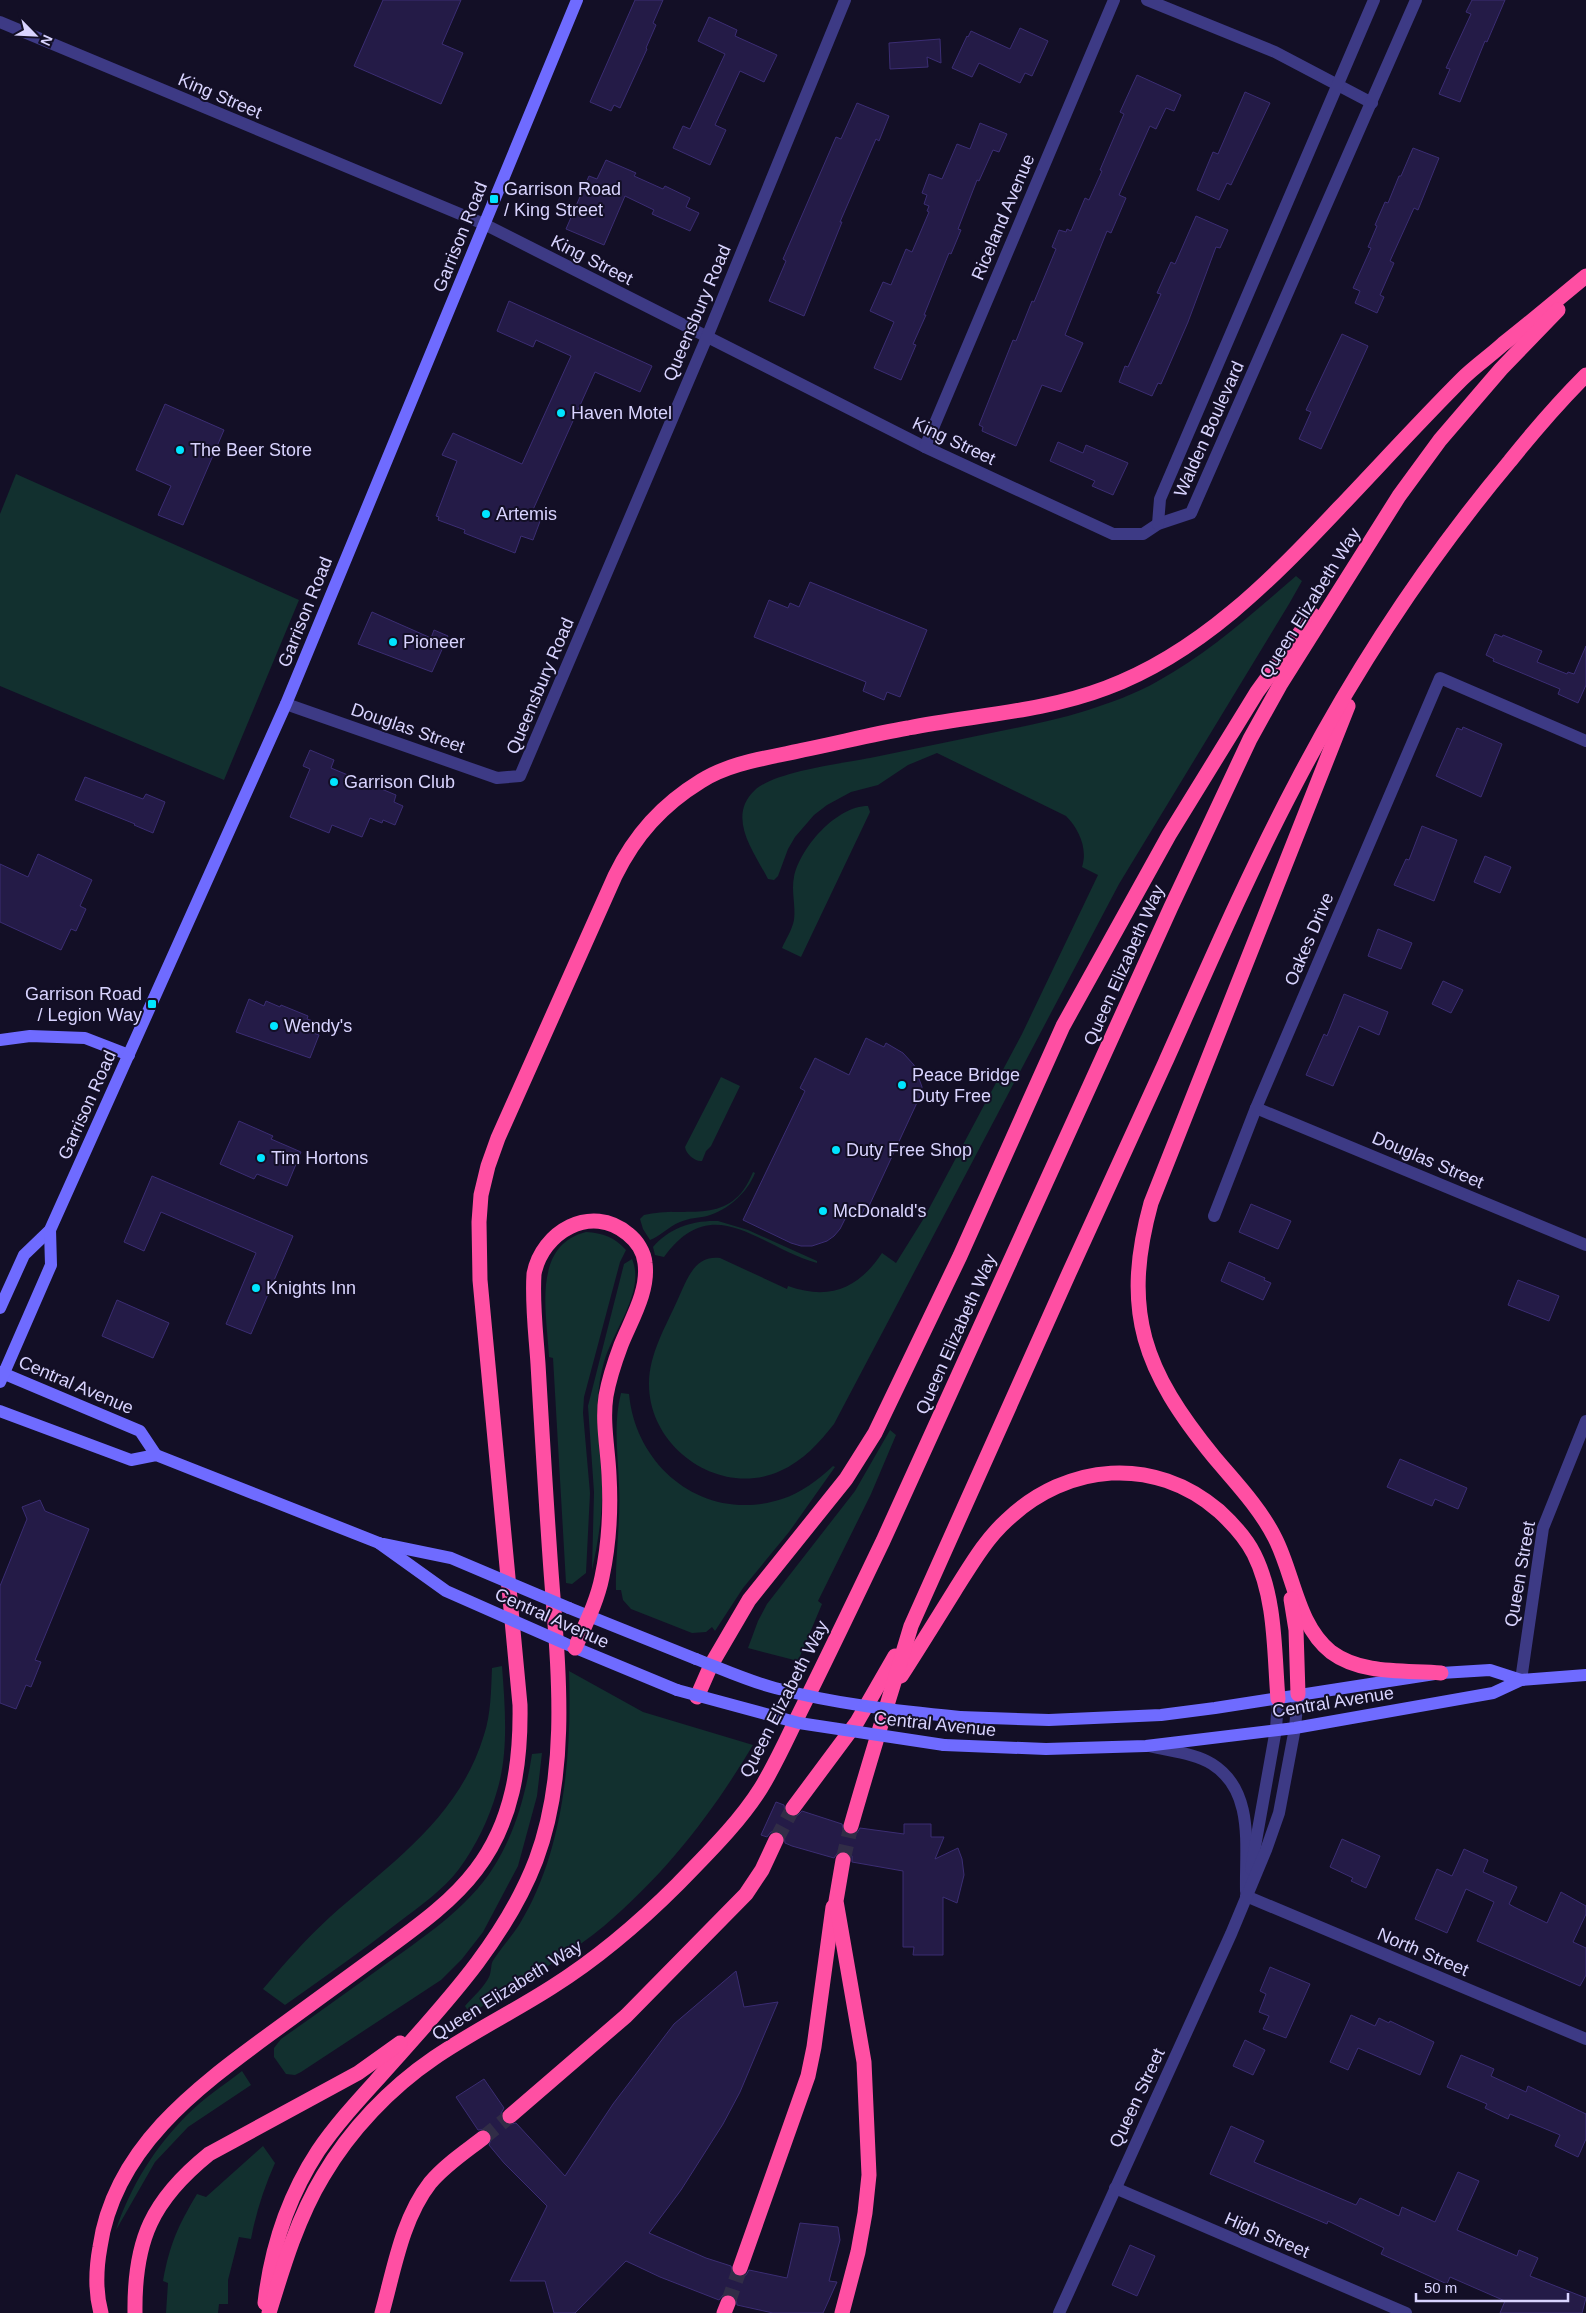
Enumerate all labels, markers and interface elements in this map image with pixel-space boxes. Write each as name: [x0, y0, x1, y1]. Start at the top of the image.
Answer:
north arrow: [10, 10, 60, 60]
text: N: [38, 32, 56, 48]
street label: King Street: [175, 69, 265, 123]
street label: Riceland Avenue: [967, 151, 1039, 283]
street label: Garrison Road: [429, 179, 491, 295]
place label: Garrison Road / King Street: [504, 179, 621, 220]
marker: Garrison Road / King Street: [488, 193, 500, 205]
street label: King Street: [548, 231, 636, 289]
street label: Queensbury Road: [659, 242, 735, 384]
street label: Walden Boulevard: [1170, 358, 1248, 500]
place label: Haven Motel: [571, 403, 672, 423]
marker: Haven Motel: [555, 407, 567, 419]
street label: King Street: [909, 413, 999, 469]
place label: The Beer Store: [190, 440, 312, 460]
marker: The Beer Store: [174, 444, 186, 456]
place label: Artemis: [496, 504, 557, 524]
marker: Artemis: [480, 508, 492, 520]
street label: Queen Elizabeth Way: [1256, 524, 1364, 682]
street label: Garrison Road: [274, 554, 336, 670]
street label: Queensbury Road: [502, 615, 578, 757]
place label: Pioneer: [403, 632, 465, 652]
marker: Pioneer: [387, 636, 399, 648]
street label: Douglas Street: [348, 699, 468, 757]
place label: Garrison Club: [344, 772, 455, 792]
marker: Garrison Club: [328, 776, 340, 788]
street label: Queen Elizabeth Way: [1080, 882, 1168, 1048]
street label: Oakes Drive: [1280, 890, 1338, 988]
place label: Garrison Road / Legion Way: [25, 984, 142, 1025]
marker: Garrison Road / Legion Way: [146, 998, 158, 1010]
place label: Wendy's: [284, 1016, 352, 1036]
marker: Wendy's: [268, 1020, 280, 1032]
street label: Garrison Road: [54, 1047, 120, 1163]
place label: Peace Bridge Duty Free: [912, 1065, 1020, 1106]
marker: Peace Bridge Duty Free: [896, 1079, 908, 1091]
street label: Douglas Street: [1369, 1128, 1487, 1192]
place label: Duty Free Shop: [846, 1140, 972, 1160]
marker: Duty Free Shop: [830, 1144, 842, 1156]
place label: Tim Hortons: [271, 1148, 368, 1168]
marker: Tim Hortons: [255, 1152, 267, 1164]
place label: McDonald's: [833, 1201, 926, 1221]
marker: McDonald's: [817, 1205, 829, 1217]
street label: Queen Elizabeth Way: [912, 1251, 1000, 1417]
place label: Knights Inn: [266, 1278, 356, 1298]
marker: Knights Inn: [250, 1282, 262, 1294]
street label: Central Avenue: [16, 1352, 136, 1418]
street label: Queen Street: [1501, 1520, 1539, 1628]
street label: Central Avenue: [492, 1584, 612, 1652]
street label: Queen Elizabeth Way: [736, 1617, 832, 1781]
street label: Central Avenue: [1271, 1683, 1395, 1721]
street label: Central Avenue: [873, 1708, 997, 1740]
street label: North Street: [1374, 1924, 1472, 1980]
street label: Queen Elizabeth Way: [428, 1936, 586, 2044]
street label: Queen Street: [1105, 2045, 1169, 2151]
street label: High Street: [1222, 2208, 1312, 2262]
scale bar: [1416, 2270, 1568, 2302]
text: 50 m: [1424, 2279, 1457, 2296]

